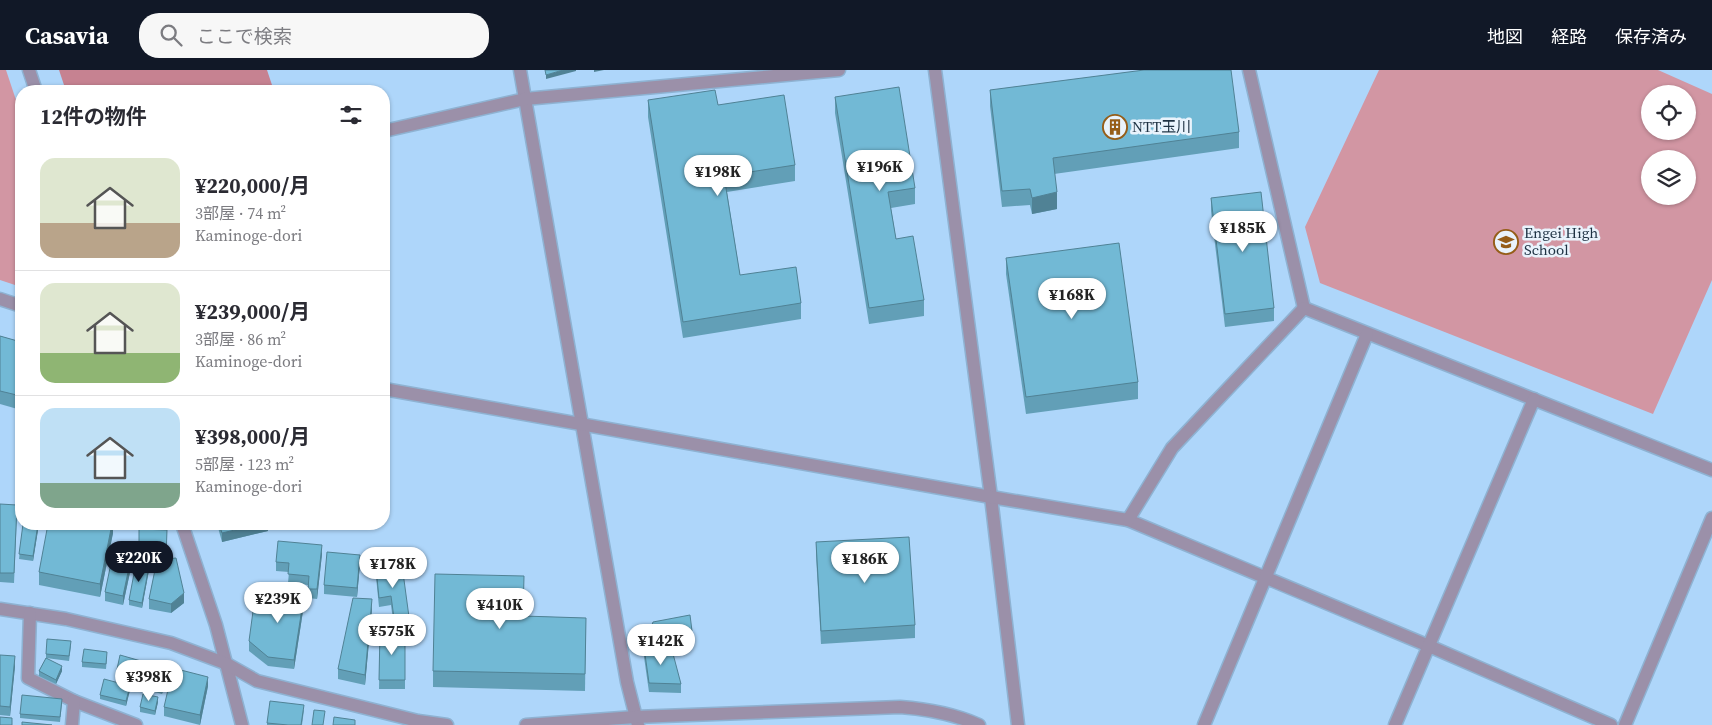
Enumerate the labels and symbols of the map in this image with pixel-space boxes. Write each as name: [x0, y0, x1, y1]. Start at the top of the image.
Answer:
building icon: NTT玉川: [1102, 114, 1128, 140]
place label: NTT玉川: [1132, 116, 1191, 137]
pin: ¥196K: [845, 150, 915, 192]
pin: ¥198K: [683, 154, 753, 197]
pin: ¥185K: [1208, 210, 1278, 253]
place label: Engei High School: [1524, 222, 1598, 260]
school or university icon: Engei High School: [1493, 229, 1519, 255]
pin: ¥168K: [1037, 278, 1107, 320]
pin: ¥220K: [104, 540, 174, 583]
pin: ¥186K: [830, 542, 900, 584]
pin: ¥178K: [358, 546, 428, 589]
pin: ¥239K: [243, 582, 313, 624]
pin: ¥410K: [465, 588, 535, 630]
pin: ¥575K: [357, 614, 427, 656]
pin: ¥142K: [626, 624, 696, 666]
pin: ¥398K: [114, 660, 184, 702]

